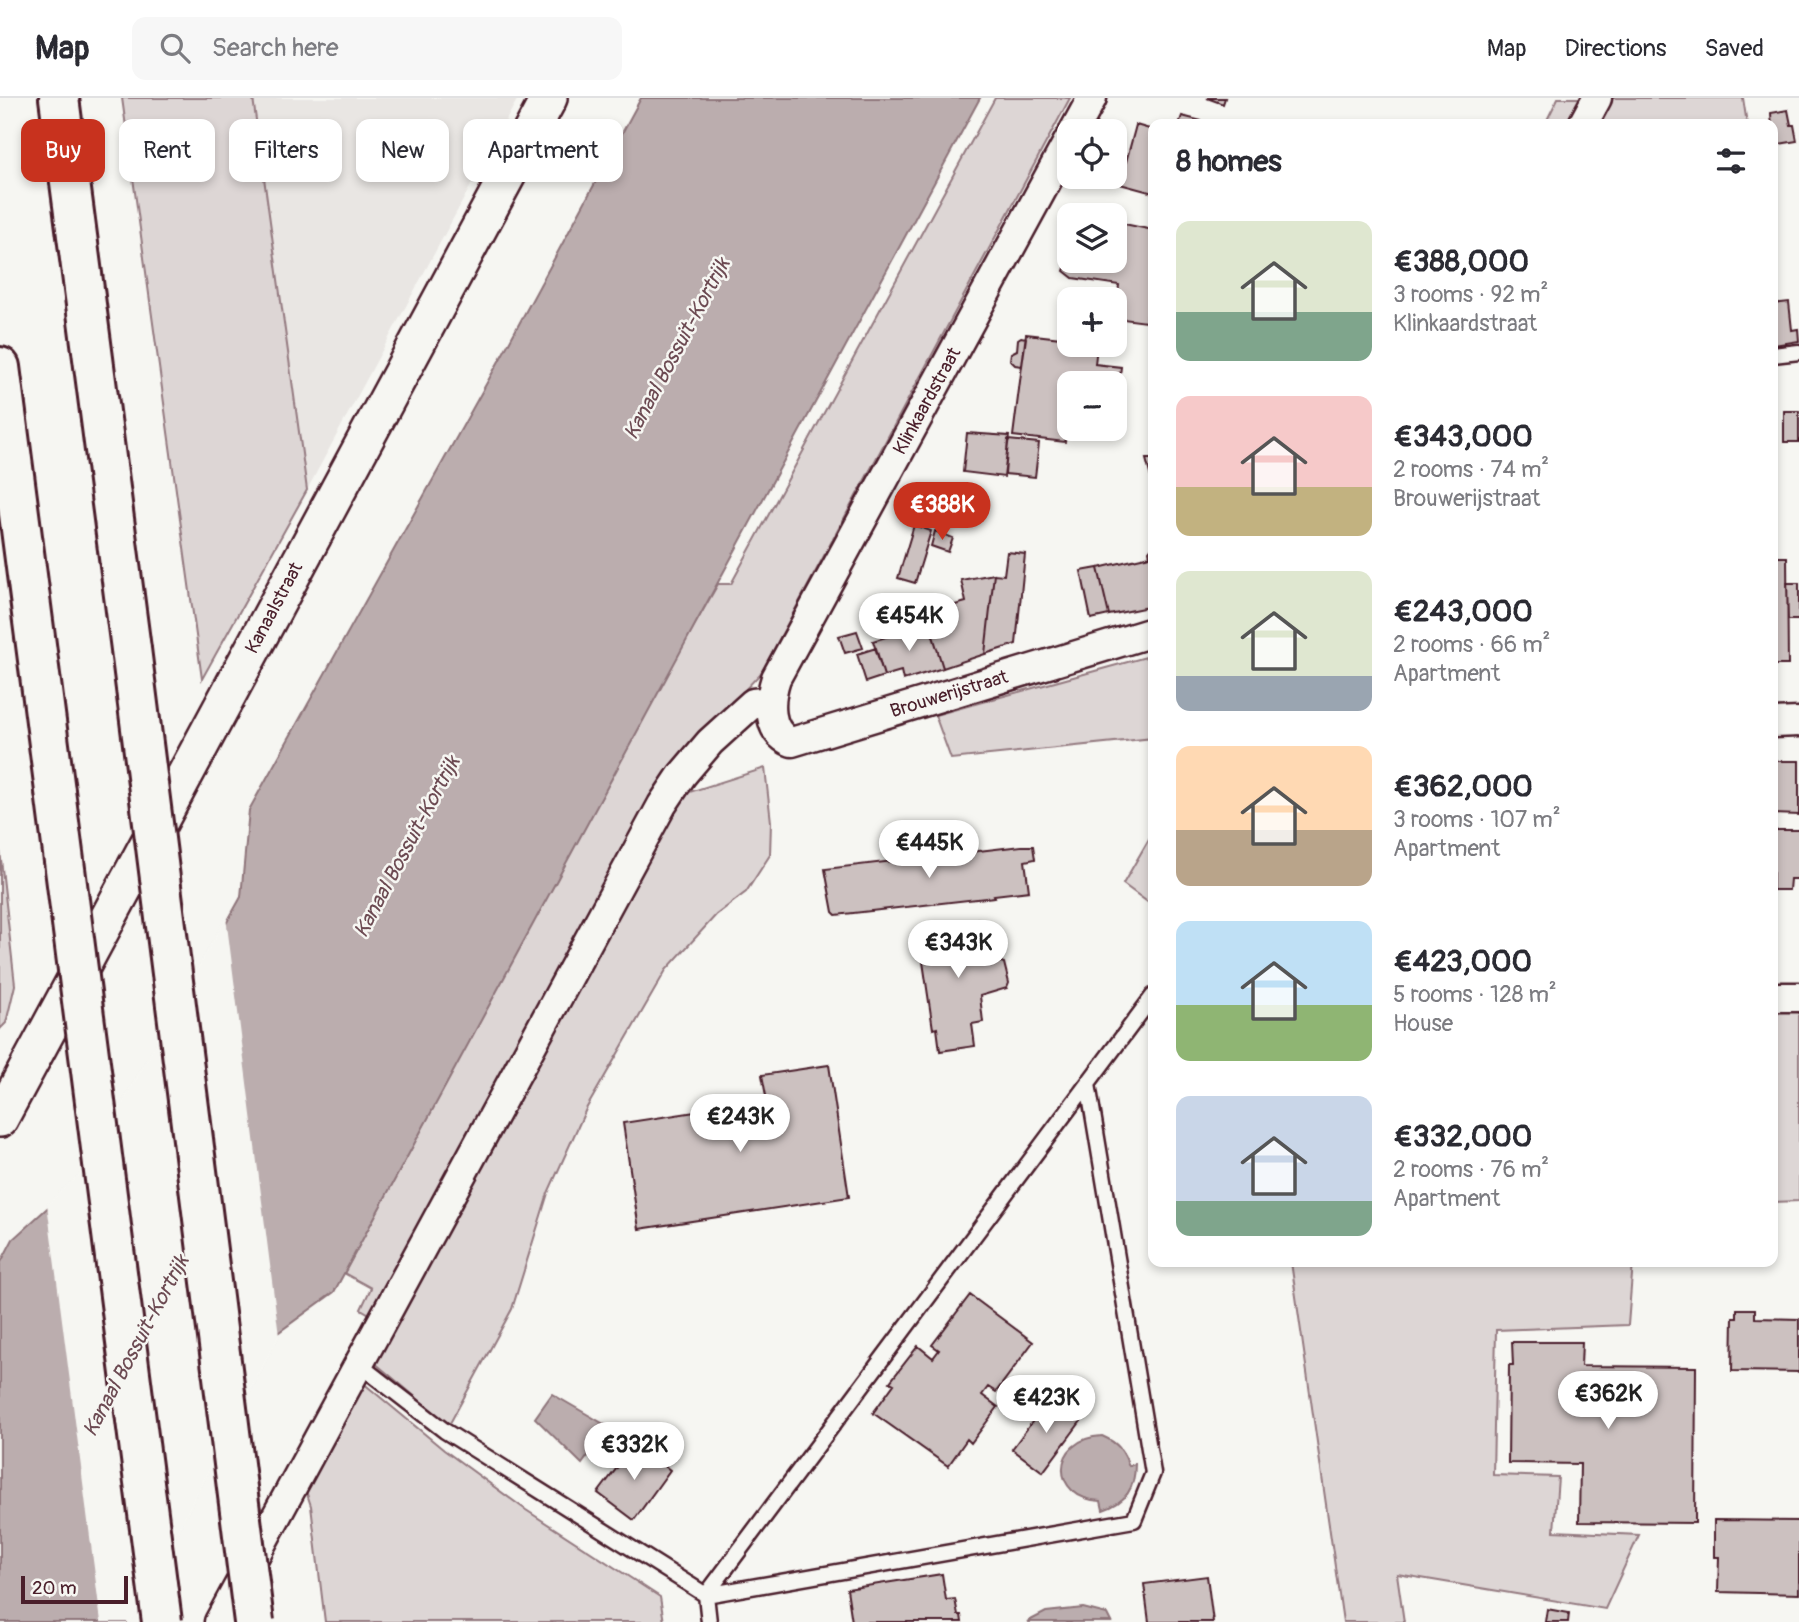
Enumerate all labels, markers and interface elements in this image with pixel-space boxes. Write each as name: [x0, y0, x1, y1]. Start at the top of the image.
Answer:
search box: [132, 17, 622, 80]
text: Map: [35, 28, 90, 69]
icon: search: [156, 29, 194, 67]
text: Search here: [212, 32, 339, 64]
text: Map: [1487, 34, 1527, 63]
text: Directions: [1565, 34, 1666, 63]
text: Saved: [1704, 34, 1764, 63]
chip: Buy: [21, 119, 105, 182]
chip: Rent: [119, 119, 215, 182]
chip: Filters: [229, 119, 342, 182]
chip: New: [356, 119, 449, 182]
chip: Apartment: [463, 119, 623, 182]
map controls: [1057, 119, 1127, 441]
button: locate: [1057, 119, 1127, 189]
icon: filters: [1712, 142, 1750, 180]
text: 8 homes: [1176, 143, 1282, 180]
button: layers: [1057, 203, 1127, 273]
text: €388,000: [1393, 243, 1529, 280]
icon: home: [1232, 249, 1316, 333]
water label: Kanaal Bossuit-Kortrijk: [618, 252, 737, 444]
text: 3 rooms · 92 m²: [1393, 280, 1548, 309]
button: +: [1057, 287, 1127, 357]
text: Klinkaardstraat: [1393, 309, 1537, 338]
street label: Klinkaardstraat: [888, 343, 966, 459]
button: −: [1057, 371, 1127, 441]
text: €343,000: [1393, 418, 1533, 455]
icon: home: [1232, 424, 1316, 508]
text: 2 rooms · 74 m²: [1393, 455, 1549, 484]
pin: €388K: [893, 482, 991, 542]
text: Brouwerijstraat: [1393, 484, 1540, 513]
text: €388K: [909, 490, 975, 519]
street label: Kanaalstraat: [240, 558, 308, 658]
text: €243,000: [1393, 593, 1533, 630]
pin: €454K: [860, 594, 958, 653]
icon: home: [1232, 599, 1316, 683]
text: €454K: [875, 601, 943, 630]
text: 2 rooms · 66 m²: [1393, 630, 1550, 659]
text: Apartment: [1393, 659, 1500, 688]
street label: Brouwerijstraat: [887, 665, 1011, 723]
water label: Kanaal Bossuit-Kortrijk: [348, 750, 467, 942]
text: €362,000: [1393, 768, 1533, 805]
icon: home: [1232, 774, 1316, 858]
text: 3 rooms · 107 m²: [1393, 805, 1561, 834]
pin: €445K: [880, 820, 978, 880]
text: €445K: [895, 828, 963, 857]
text: Apartment: [1393, 834, 1500, 863]
pin: €343K: [909, 920, 1007, 980]
text: €343K: [924, 928, 992, 957]
text: €423,000: [1393, 943, 1532, 980]
icon: home: [1232, 949, 1316, 1033]
text: 5 rooms · 128 m²: [1393, 980, 1557, 1009]
text: House: [1393, 1009, 1453, 1038]
pin: €243K: [691, 1094, 789, 1154]
text: €243K: [706, 1102, 774, 1131]
text: €332,000: [1393, 1118, 1532, 1155]
icon: home: [1232, 1124, 1316, 1208]
text: 2 rooms · 76 m²: [1393, 1155, 1549, 1184]
text: Apartment: [1393, 1184, 1500, 1213]
water label: Kanaal Bossuit-Kortrijk: [77, 1249, 196, 1441]
pin: €362K: [1559, 1372, 1657, 1431]
pin: €423K: [997, 1376, 1095, 1435]
text: €362K: [1574, 1379, 1642, 1408]
text: €423K: [1012, 1383, 1080, 1412]
pin: €332K: [585, 1422, 683, 1482]
text: €332K: [600, 1430, 668, 1459]
scale bar: [21, 1573, 128, 1605]
text: 20 m: [32, 1576, 77, 1600]

